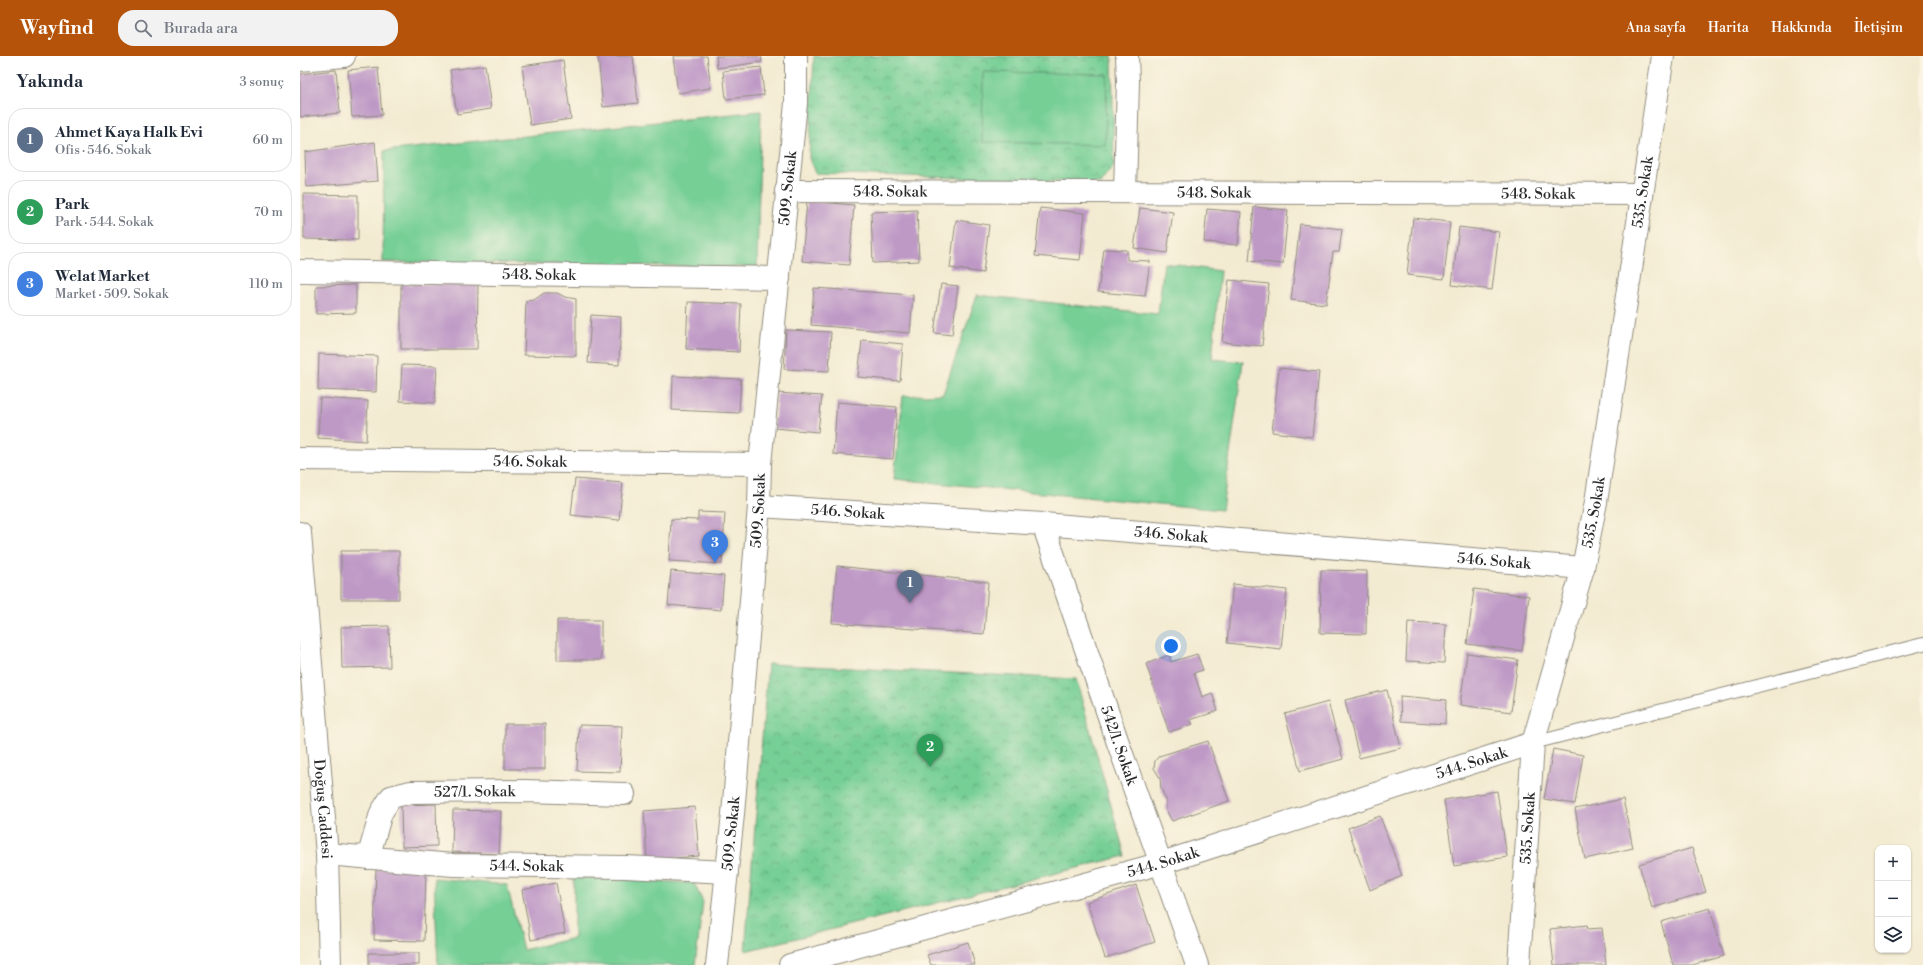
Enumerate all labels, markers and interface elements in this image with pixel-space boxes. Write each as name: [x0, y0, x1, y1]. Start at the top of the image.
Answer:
search box: [118, 10, 398, 46]
text: Wayfind: [20, 16, 94, 40]
icon: search: [132, 17, 154, 39]
text: Burada ara: [164, 19, 238, 38]
text: Ana sayfa: [1626, 19, 1686, 37]
text: Harita: [1708, 19, 1749, 37]
text: Hakkında: [1771, 19, 1832, 37]
text: İletişim: [1854, 19, 1903, 37]
text: Yakında: [16, 71, 83, 93]
text: 3 sonuç: [239, 74, 284, 90]
text: Ahmet Kaya Halk Evi: [55, 123, 203, 142]
text: 1: [27, 132, 33, 148]
text: 60 m: [252, 132, 283, 148]
text: Ofis · 546. Sokak: [55, 142, 151, 158]
street label: 509. Sokak: [774, 149, 801, 226]
street label: 535. Sokak: [1628, 154, 1657, 229]
street label: 548. Sokak: [853, 182, 928, 201]
street label: 548. Sokak: [1177, 183, 1252, 202]
street label: 548. Sokak: [1501, 184, 1576, 203]
text: Park: [55, 195, 90, 214]
text: 2: [26, 204, 34, 220]
text: 70 m: [254, 204, 283, 220]
text: Park · 544. Sokak: [55, 214, 154, 230]
street label: 548. Sokak: [502, 264, 577, 285]
text: Welat Market: [55, 267, 150, 286]
text: 3: [26, 276, 34, 292]
text: 110 m: [249, 276, 283, 292]
text: Market · 509. Sokak: [55, 286, 169, 302]
street label: 546. Sokak: [493, 452, 568, 471]
street label: 509. Sokak: [746, 472, 769, 549]
street label: 535. Sokak: [1578, 474, 1609, 550]
street label: 546. Sokak: [810, 500, 886, 524]
street label: 546. Sokak: [1133, 522, 1210, 547]
pin: 3: [702, 530, 728, 563]
street label: 546. Sokak: [1456, 548, 1533, 573]
pin: 1: [897, 570, 923, 603]
your location: [1161, 636, 1181, 656]
street label: 542/1. Sokak: [1096, 703, 1142, 789]
pin: 2: [917, 734, 943, 767]
street label: 544. Sokak: [1433, 742, 1511, 783]
street label: Doğuş Caddesi: [310, 758, 337, 859]
street label: 527/1. Sokak: [434, 782, 517, 801]
street label: 535. Sokak: [1516, 791, 1539, 865]
street label: 509. Sokak: [718, 795, 744, 872]
street label: 544. Sokak: [1125, 842, 1202, 882]
map controls: [1875, 845, 1911, 953]
button: +: [1875, 845, 1911, 881]
street label: 544. Sokak: [489, 856, 565, 876]
button: −: [1875, 881, 1911, 917]
button: layers: [1875, 917, 1911, 953]

